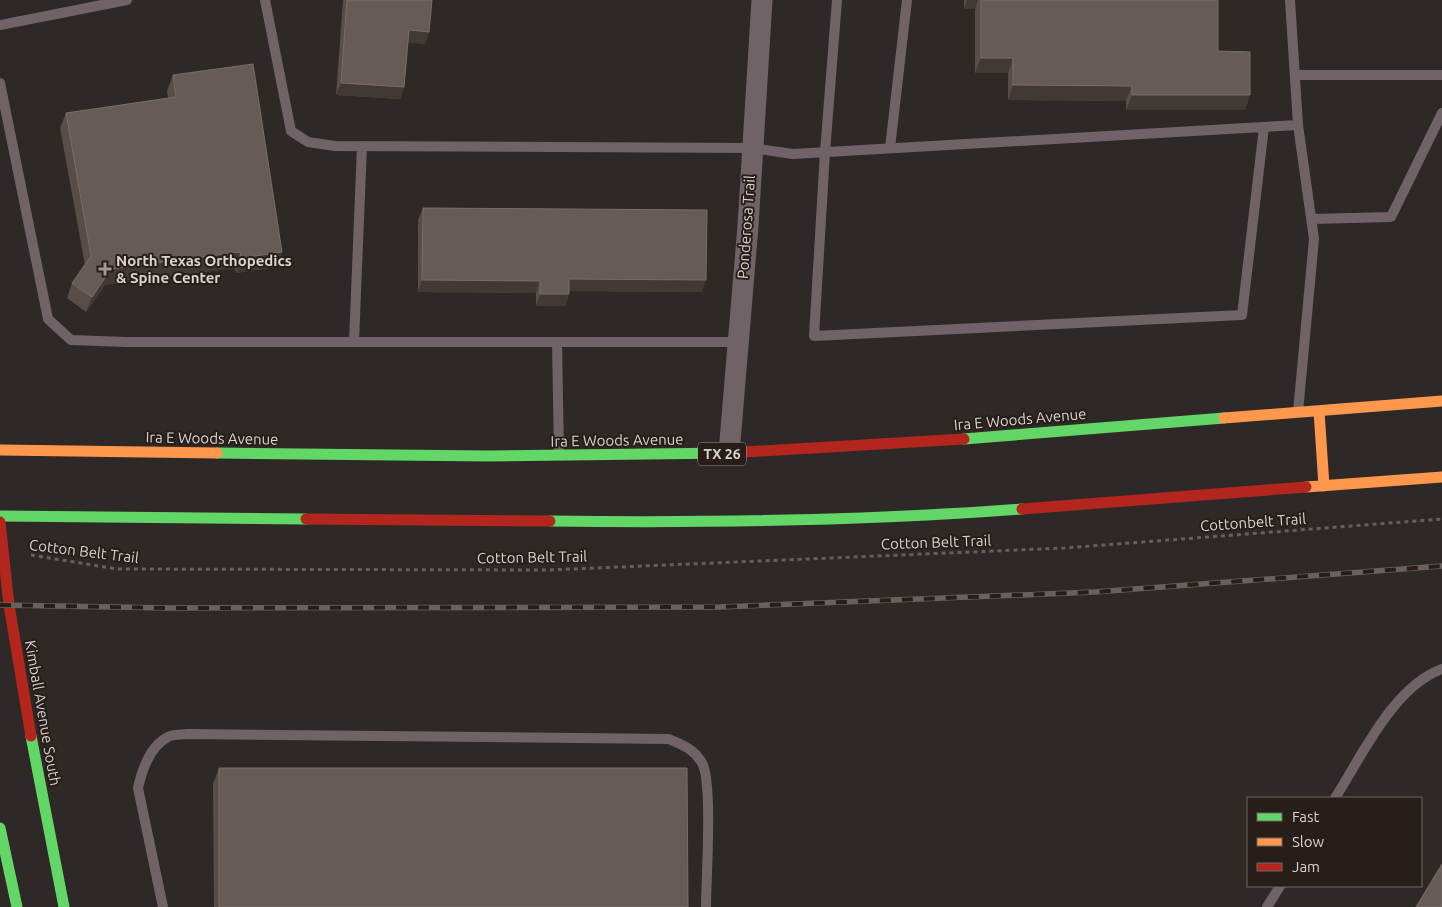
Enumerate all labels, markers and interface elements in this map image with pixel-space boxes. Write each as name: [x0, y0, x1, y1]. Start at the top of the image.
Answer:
street label: Ponderosa Trail: [734, 174, 758, 280]
place label: North Texas Orthopedics & Spine Center: [116, 252, 292, 286]
marker: North Texas Orthopedics & Spine Center: [98, 262, 112, 276]
street label: Ira E Woods Avenue: [953, 405, 1087, 433]
street label: Ira E Woods Avenue: [145, 428, 279, 448]
street label: Ira E Woods Avenue: [550, 430, 684, 450]
road number: TX 26: [698, 442, 746, 466]
street label: Cottonbelt Trail: [1199, 510, 1307, 534]
street label: Cotton Belt Trail: [881, 532, 992, 552]
street label: Cotton Belt Trail: [28, 536, 140, 566]
street label: Cotton Belt Trail: [477, 548, 587, 566]
street label: Kimball Avenue South: [22, 639, 64, 787]
legend: [1247, 797, 1422, 887]
text: Fast: [1292, 808, 1320, 825]
text: Slow: [1292, 833, 1325, 850]
text: Jam: [1292, 858, 1320, 875]

